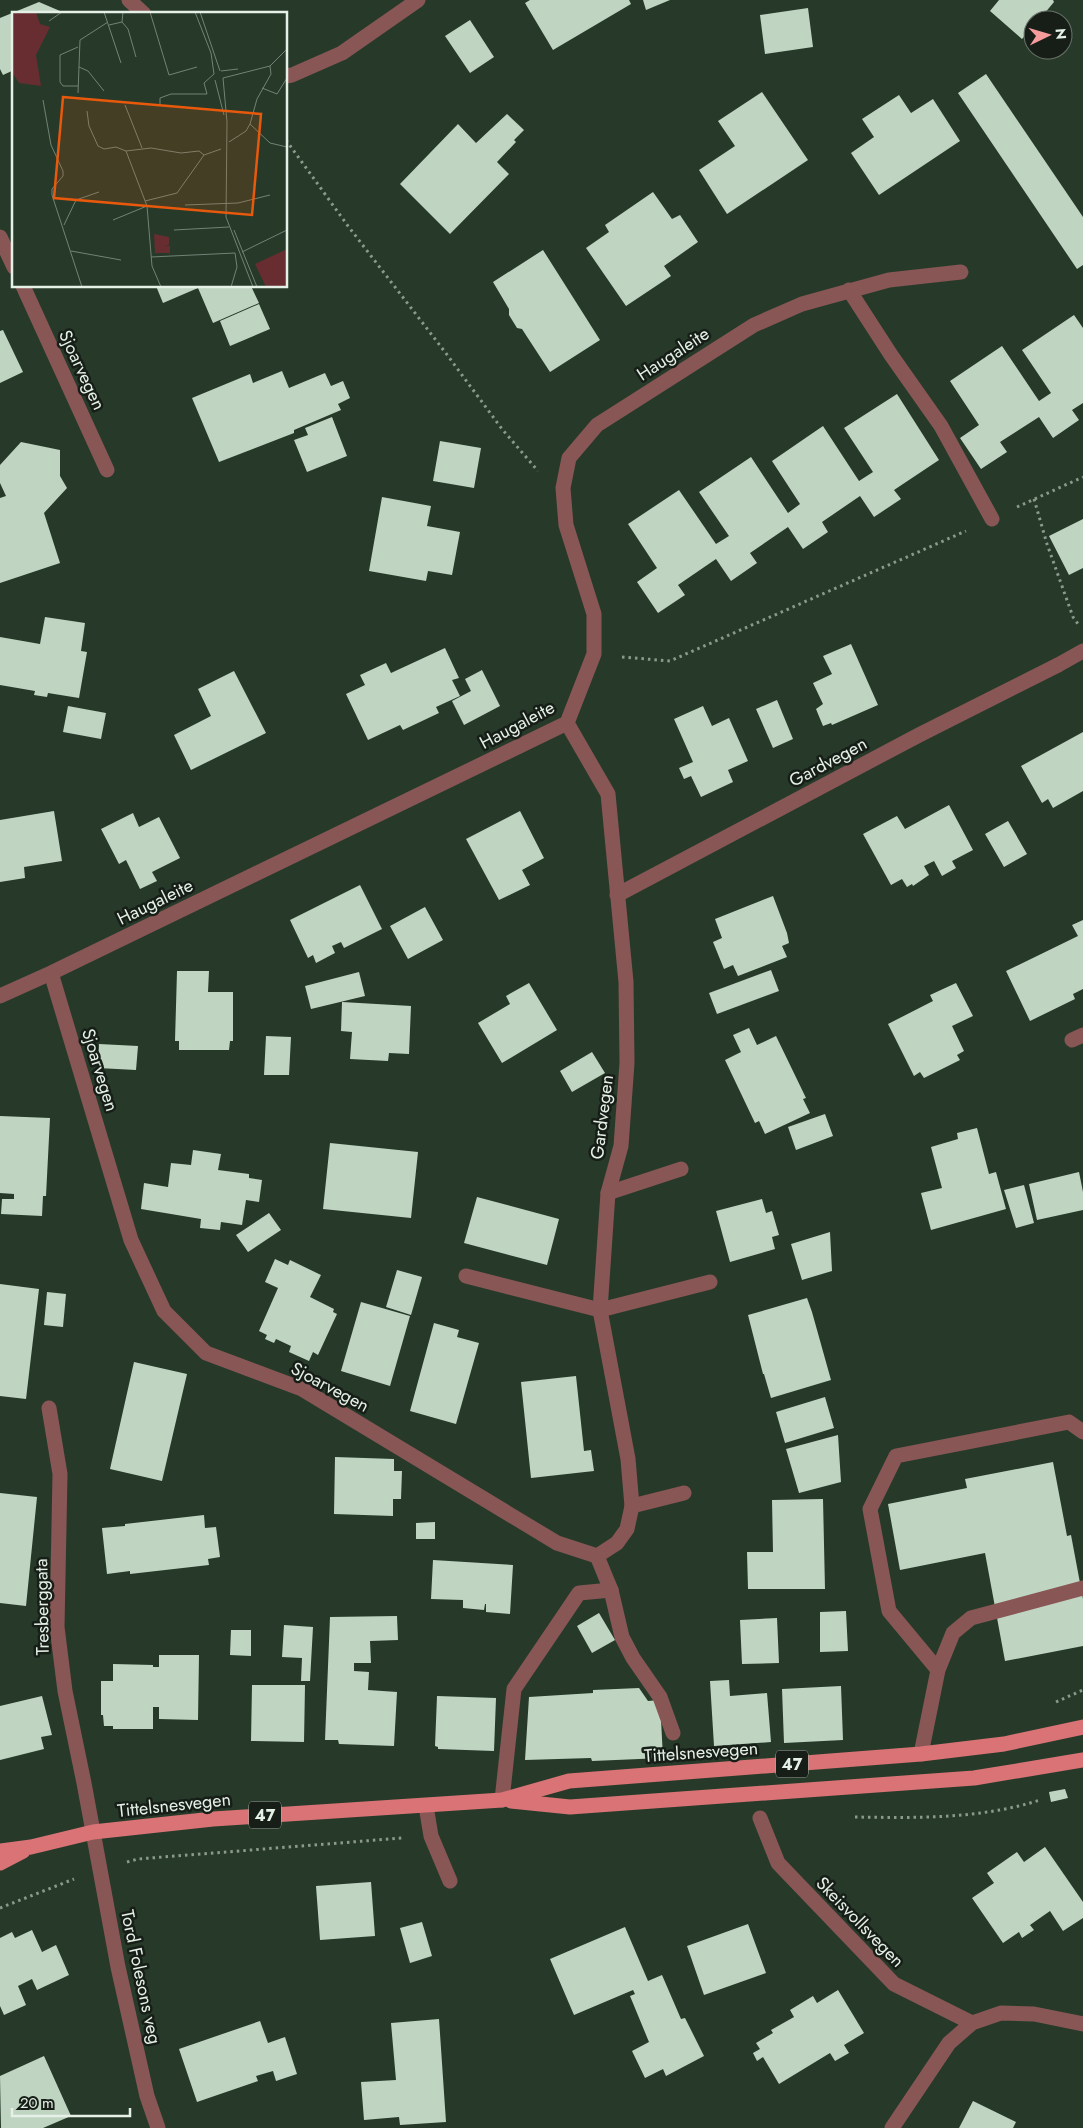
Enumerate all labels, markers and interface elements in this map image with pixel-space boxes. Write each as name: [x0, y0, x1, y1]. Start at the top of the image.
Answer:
north arrow: [1023, 10, 1073, 60]
inset map: [12, 12, 288, 288]
text: N: [1051, 27, 1071, 40]
street label: Haugaleite: [632, 321, 714, 387]
street label: Sjoarvegen: [52, 326, 112, 414]
street label: Haugaleite: [475, 694, 559, 756]
street label: Gardvegen: [784, 731, 872, 793]
street label: Haugaleite: [113, 872, 197, 932]
street label: Sjoarvegen: [75, 1025, 125, 1115]
street label: Gardvegen: [584, 1073, 620, 1161]
street label: Sjoarvegen: [286, 1355, 374, 1419]
street label: Tresberggata: [28, 1558, 56, 1656]
street label: Tittelsnesvegen: [643, 1735, 759, 1769]
road number: 47: [776, 1750, 808, 1778]
street label: Tittelsnesvegen: [116, 1786, 232, 1824]
road number: 47: [249, 1802, 281, 1828]
street label: Skeisvollsvegen: [810, 1871, 910, 1973]
street label: Tord Folesons veg: [114, 1908, 168, 2046]
scale bar: [12, 2086, 130, 2118]
text: 20 m: [20, 2092, 54, 2114]

